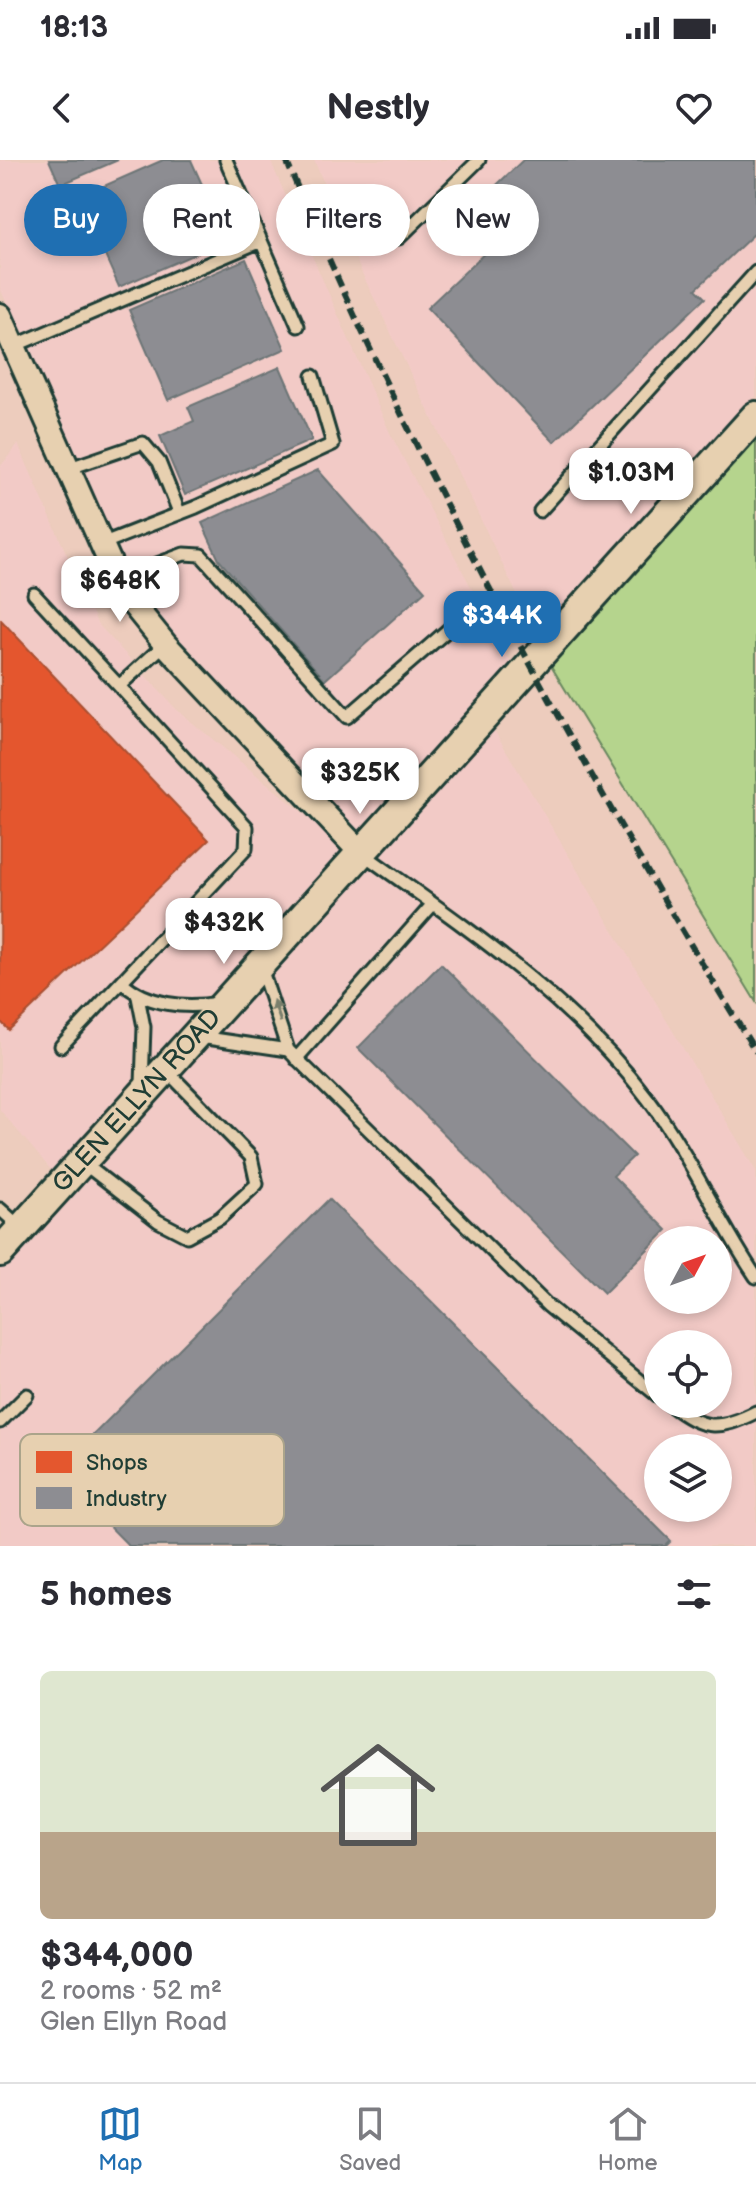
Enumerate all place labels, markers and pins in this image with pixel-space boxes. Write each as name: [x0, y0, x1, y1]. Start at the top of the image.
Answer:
pin: $1.03M: [566, 448, 696, 516]
pin: $648K: [64, 556, 176, 624]
pin: $344K: [446, 591, 558, 659]
pin: $325K: [304, 748, 416, 816]
pin: $432K: [168, 898, 280, 966]

